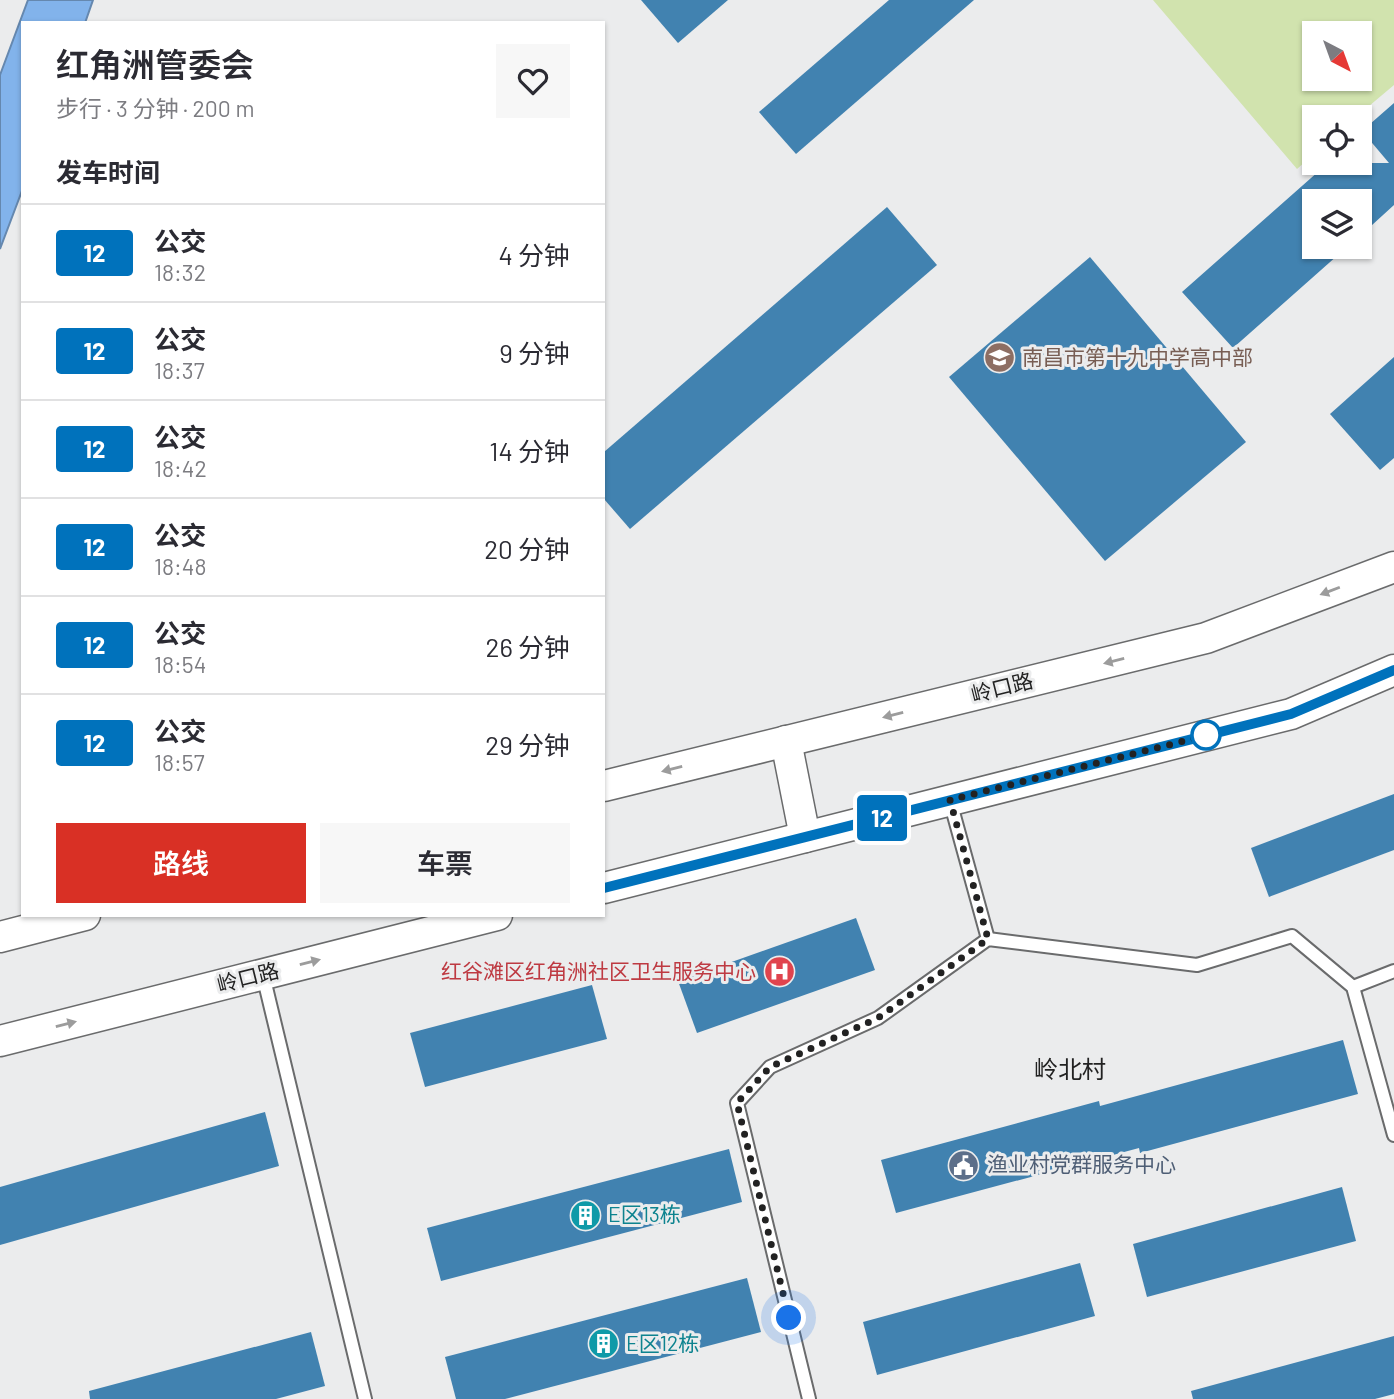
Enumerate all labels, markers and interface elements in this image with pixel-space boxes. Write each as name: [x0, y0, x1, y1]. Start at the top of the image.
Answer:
north arrow: [1302, 21, 1372, 91]
map controls: [1302, 21, 1372, 259]
text: 红角洲管委会: [56, 44, 254, 84]
button: heart: [496, 44, 570, 118]
text: 步行 · 3 分钟 · 200 m: [56, 94, 254, 122]
button: locate: [1302, 105, 1372, 175]
text: 发车时间: [56, 156, 160, 187]
button: layers: [1302, 189, 1372, 259]
text: 公交: [154, 225, 206, 256]
text: 12: [84, 238, 105, 267]
text: 4 分钟: [498, 239, 570, 270]
text: 18:32: [154, 258, 206, 286]
text: 公交: [154, 323, 206, 354]
text: 12: [84, 336, 105, 365]
text: 9 分钟: [499, 337, 570, 368]
school or university icon: 南昌市第十九中学高中部: [982, 341, 1016, 375]
place label: 南昌市第十九中学高中部: [1022, 344, 1253, 369]
text: 18:37: [154, 356, 205, 384]
text: 公交: [154, 421, 206, 452]
text: 12: [84, 434, 105, 463]
text: 14 分钟: [489, 435, 570, 466]
text: 18:42: [154, 454, 207, 482]
text: 公交: [154, 519, 206, 550]
text: 12: [84, 532, 105, 561]
text: 20 分钟: [484, 533, 570, 564]
text: 18:48: [154, 552, 207, 580]
one-way arrow: [1320, 586, 1341, 597]
text: 公交: [154, 617, 206, 648]
text: 12: [84, 630, 105, 659]
text: 26 分钟: [485, 631, 570, 662]
text: 18:54: [154, 650, 206, 678]
one-way arrow: [1103, 656, 1125, 667]
street label: 岭口路: [968, 667, 1035, 706]
one-way arrow: [882, 710, 904, 721]
text: 公交: [154, 715, 206, 746]
unlabelled marker: [1191, 720, 1221, 750]
text: 12: [84, 728, 105, 757]
text: 29 分钟: [485, 729, 570, 760]
text: 18:57: [154, 748, 205, 776]
one-way arrow: [661, 764, 683, 775]
line badge: 12: [850, 795, 914, 841]
text: 12: [871, 803, 893, 832]
button: 路线: [56, 823, 306, 903]
button: 车票: [320, 823, 570, 903]
hospital icon: 红谷滩区红角洲社区卫生服务中心: [762, 955, 796, 989]
one-way arrow: [300, 956, 322, 967]
street label: 岭口路: [214, 957, 281, 996]
place label: 红谷滩区红角洲社区卫生服务中心: [441, 958, 756, 983]
one-way arrow: [55, 1018, 77, 1029]
district label: 岭北村: [1034, 1054, 1106, 1083]
public building icon: 渔业村党群服务中心: [947, 1148, 981, 1182]
place label: 渔业村党群服务中心: [987, 1151, 1176, 1176]
building icon: E区13栋: [568, 1198, 602, 1232]
place label: E区13栋: [608, 1201, 681, 1226]
your location: [771, 1300, 806, 1335]
building icon: E区12栋: [586, 1327, 620, 1361]
place label: E区12栋: [626, 1330, 699, 1355]

